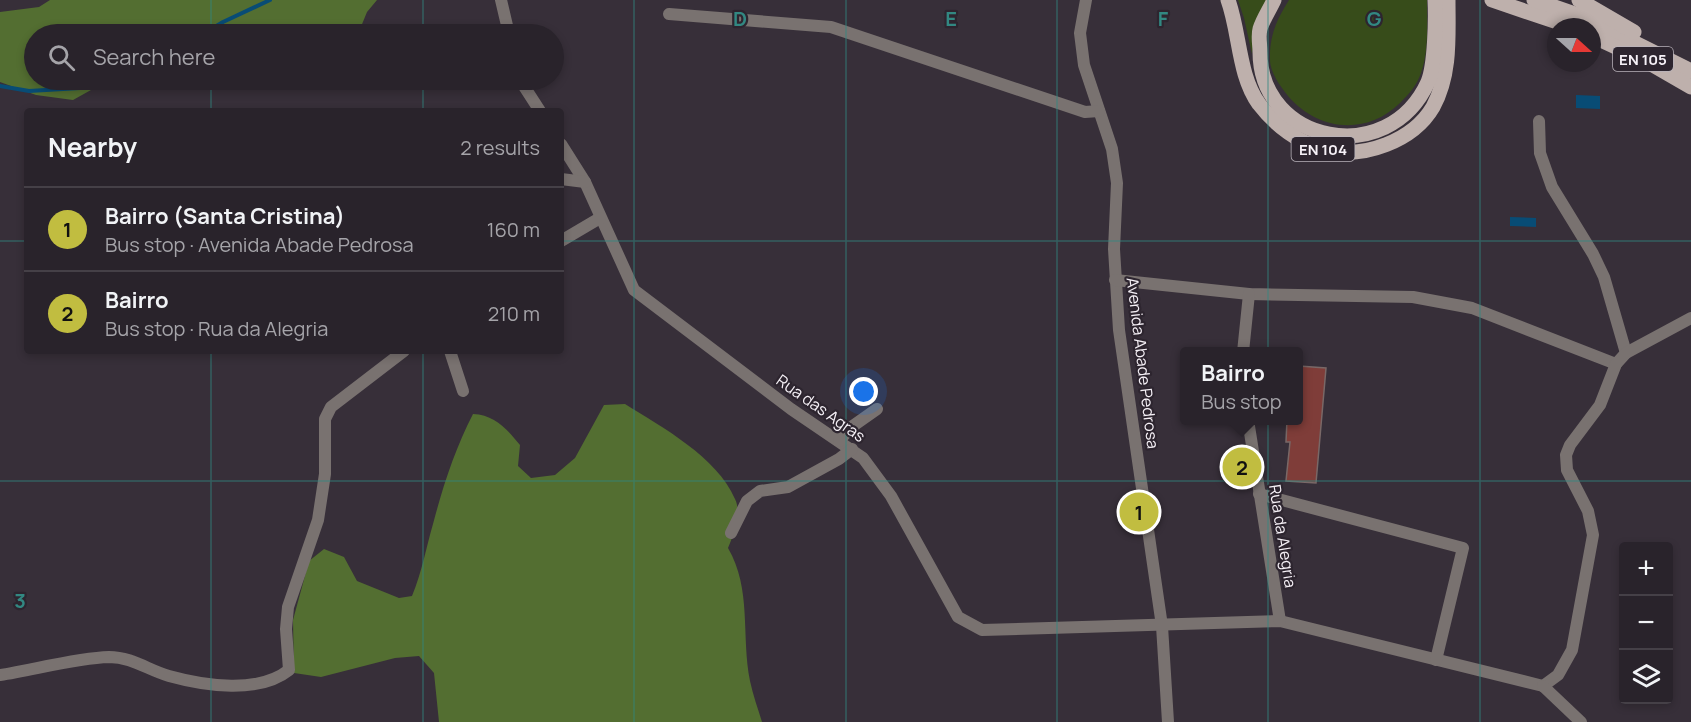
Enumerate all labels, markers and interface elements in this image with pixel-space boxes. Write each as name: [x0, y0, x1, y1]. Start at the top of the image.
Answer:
text: D: [733, 5, 747, 32]
text: E: [945, 5, 957, 32]
text: F: [1158, 5, 1169, 32]
text: G: [1367, 5, 1382, 32]
north arrow: [1547, 18, 1601, 72]
search box: [24, 24, 564, 90]
icon: search: [45, 41, 78, 74]
text: Search here: [93, 42, 215, 72]
road number: EN 105: [1613, 47, 1673, 71]
text: Nearby: [48, 129, 137, 165]
text: 2 results: [460, 134, 540, 161]
road number: EN 104: [1292, 137, 1354, 161]
text: Bairro (Santa Cristina): [105, 201, 345, 231]
text: 1: [63, 216, 72, 243]
text: 160 m: [487, 216, 540, 243]
text: Bus stop · Avenida Abade Pedrosa: [105, 231, 414, 258]
street label: Avenida Abade Pedrosa: [1122, 276, 1164, 450]
text: Bairro: [105, 285, 169, 315]
text: 2: [62, 300, 73, 327]
text: 210 m: [488, 300, 540, 327]
text: Bus stop · Rua da Alegria: [105, 315, 328, 342]
popup: [1180, 347, 1303, 425]
text: Bairro: [1201, 358, 1265, 388]
street label: Rua das Agras: [772, 369, 870, 447]
your location: [849, 377, 878, 406]
text: Bus stop: [1201, 388, 1282, 415]
pin: 2: [1222, 444, 1262, 490]
street label: Rua da Alegria: [1264, 483, 1302, 589]
pin: 1: [1120, 490, 1158, 534]
map controls: [1619, 542, 1673, 704]
button: +: [1619, 542, 1673, 596]
text: 3: [14, 587, 26, 614]
button: −: [1619, 596, 1673, 650]
button: layers: [1619, 650, 1673, 704]

